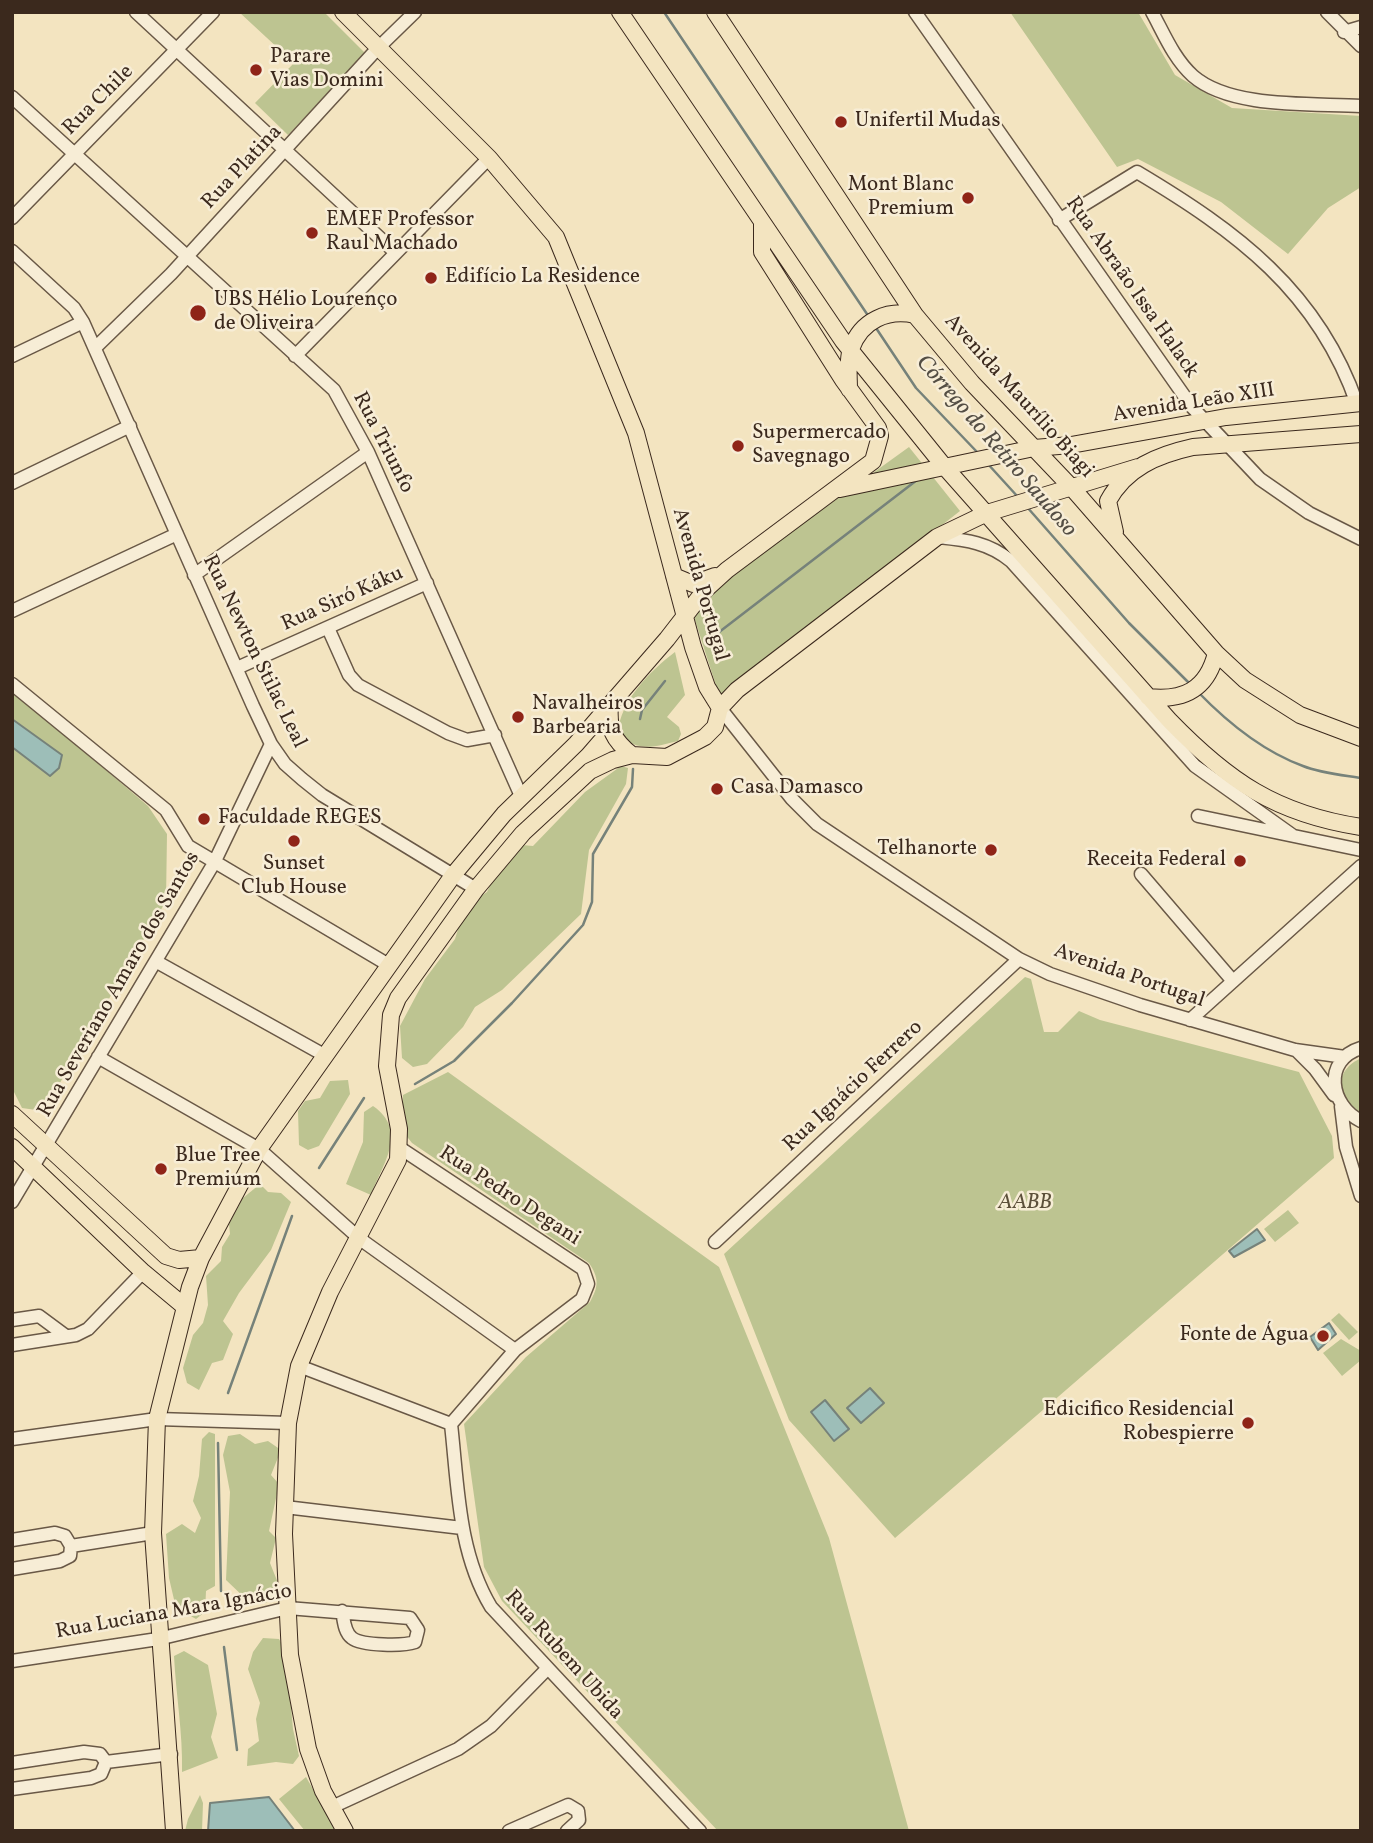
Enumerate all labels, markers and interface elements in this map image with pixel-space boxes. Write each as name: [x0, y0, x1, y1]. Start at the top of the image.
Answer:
place label: Parare Vias Domini: [270, 45, 384, 95]
street label: Rua Chile: [58, 60, 140, 142]
marker: Parare Vias Domini: [248, 62, 264, 78]
place label: Unifertil Mudas: [855, 109, 1000, 135]
marker: Unifertil Mudas: [833, 114, 849, 130]
street label: Rua Platina: [198, 121, 288, 215]
place label: Mont Blanc Premium: [848, 173, 954, 223]
marker: Mont Blanc Premium: [960, 190, 976, 206]
street label: Rua Abraão Issa Halack: [1059, 192, 1203, 384]
place label: EMEF Professor Raul Machado: [326, 208, 474, 258]
marker: EMEF Professor Raul Machado: [304, 225, 320, 241]
place label: Edifício La Residence: [445, 265, 640, 291]
marker: Edifício La Residence: [423, 270, 439, 286]
place label: UBS Hélio Lourenço de Oliveira: [214, 288, 397, 338]
marker: UBS Hélio Lourenço de Oliveira: [188, 303, 208, 323]
street label: Avenida Maurílio Biagi: [938, 310, 1098, 484]
water label: Córrego do Retiro Saudoso: [908, 350, 1082, 544]
street label: Avenida Leão XIII: [1111, 379, 1277, 429]
street label: Rua Triunfo: [346, 388, 418, 498]
place label: Supermercado Savegnago: [752, 421, 886, 471]
marker: Supermercado Savegnago: [730, 438, 746, 454]
street label: Avenida Portugal: [665, 506, 733, 664]
street label: Rua Newton Stilac Leal: [195, 551, 311, 753]
street label: Rua Siró Káku: [278, 562, 408, 638]
place label: Navalheiros Barbearia: [532, 692, 643, 742]
marker: Navalheiros Barbearia: [510, 709, 526, 725]
place label: Casa Damasco: [731, 776, 863, 802]
marker: Casa Damasco: [709, 781, 725, 797]
place label: Faculdade REGES: [218, 806, 382, 832]
marker: Faculdade REGES: [196, 811, 212, 827]
marker: Sunset Club House: [286, 833, 302, 849]
place label: Telhanorte: [877, 837, 977, 863]
marker: Telhanorte: [983, 842, 999, 858]
street label: Rua Severiano Amaro dos Santos: [33, 848, 207, 1122]
place label: Receita Federal: [1086, 848, 1226, 874]
place label: Sunset Club House: [241, 852, 347, 902]
marker: Receita Federal: [1232, 853, 1248, 869]
street label: Avenida Portugal: [1050, 939, 1208, 1015]
street label: Rua Ignácio Ferrero: [779, 1016, 929, 1158]
street label: Rua Pedro Degani: [433, 1142, 585, 1252]
place label: Blue Tree Premium: [175, 1144, 261, 1194]
marker: Blue Tree Premium: [153, 1161, 169, 1177]
park label: AABB: [998, 1191, 1052, 1217]
place label: Fonte de Água: [1179, 1323, 1309, 1349]
marker: Fonte de Água: [1315, 1328, 1331, 1344]
place label: Edicifico Residencial Robespierre: [1044, 1398, 1234, 1448]
marker: Edicifico Residencial Robespierre: [1240, 1415, 1256, 1431]
street label: Rua Luciana Mara Ignácio: [54, 1580, 294, 1646]
street label: Rua Rubem Ubida: [498, 1586, 628, 1726]

